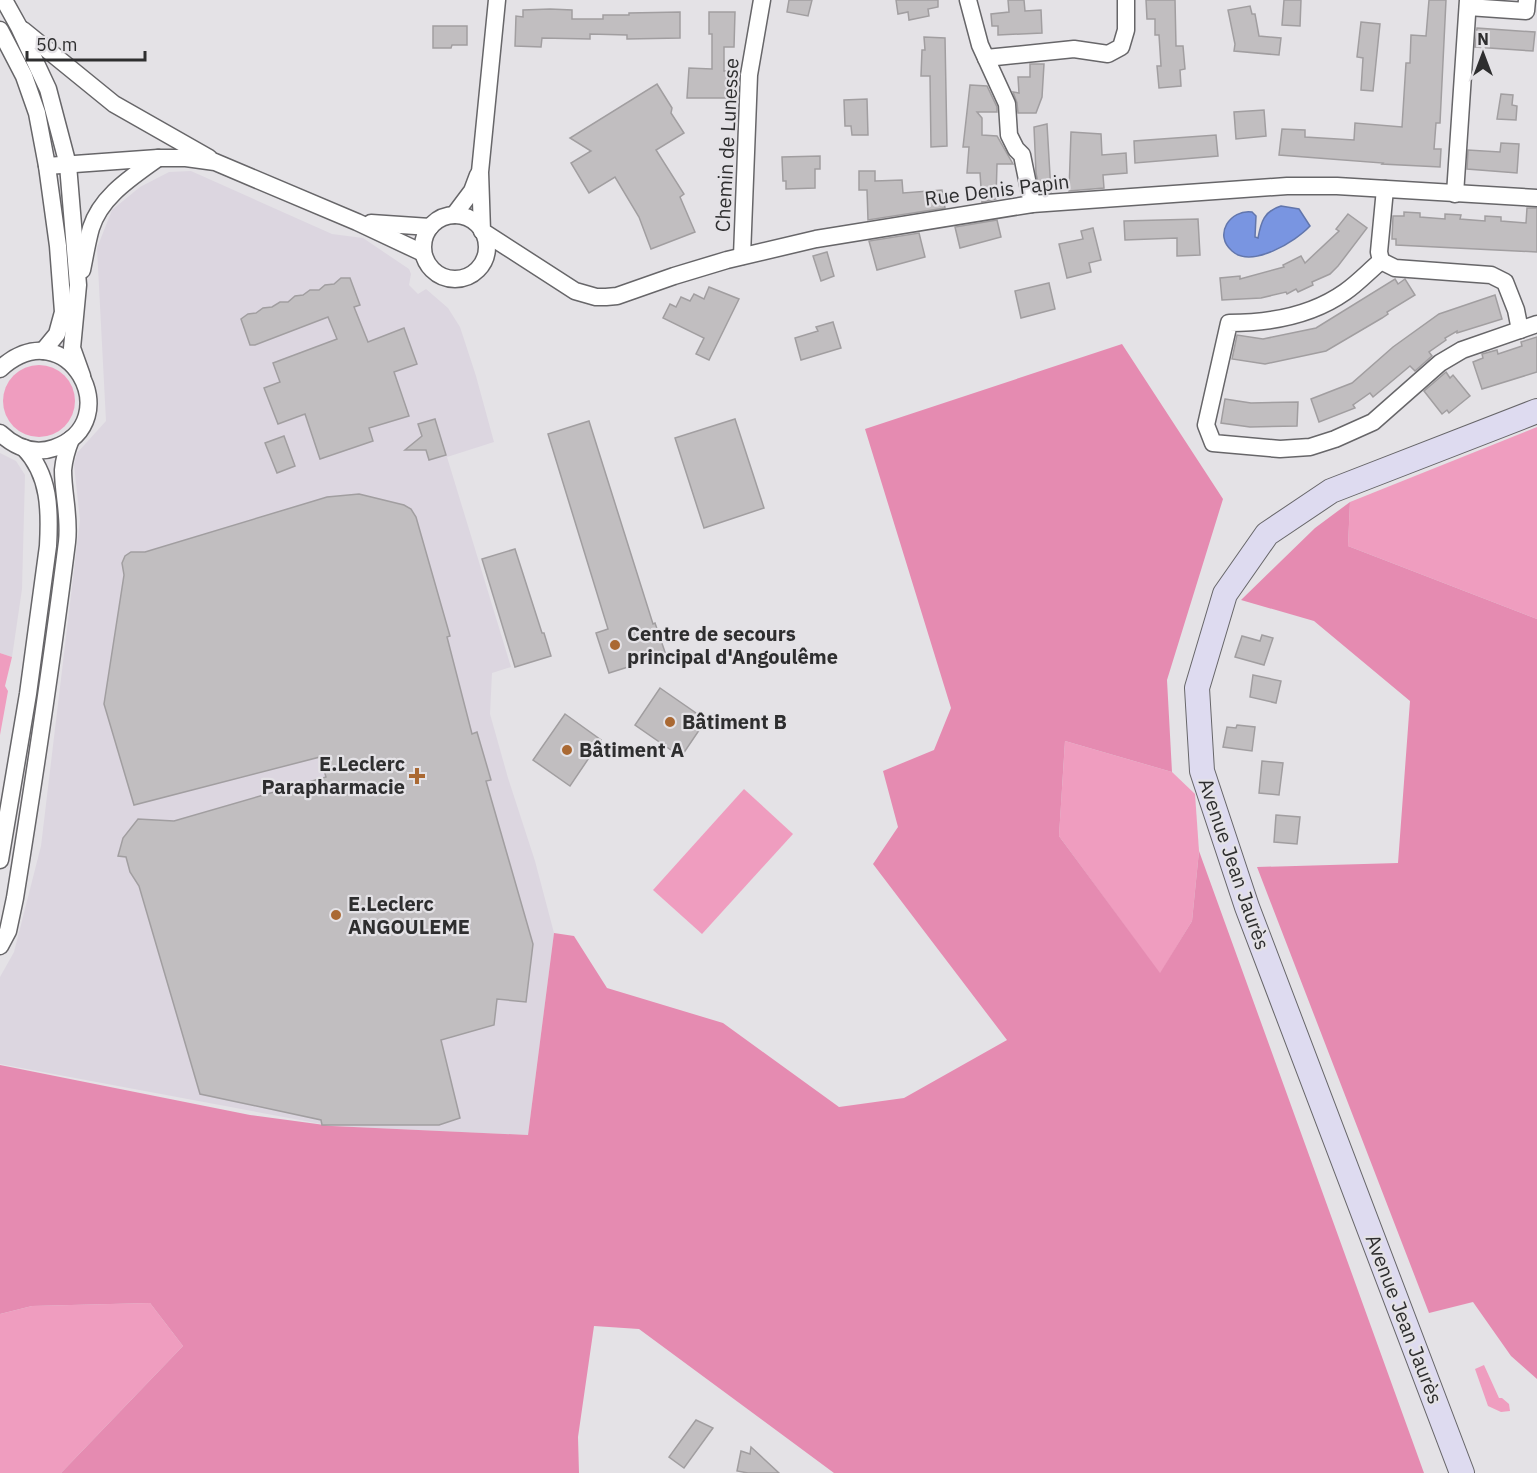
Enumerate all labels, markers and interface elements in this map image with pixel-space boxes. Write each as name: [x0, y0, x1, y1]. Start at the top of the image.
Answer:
scale bar: [27, 24, 146, 62]
north arrow: [1453, 24, 1513, 84]
text: N: [1477, 29, 1489, 49]
text: 50 m: [36, 33, 78, 56]
street label: Chemin de Lunesse: [708, 57, 745, 233]
street label: Rue Denis Papin: [923, 167, 1071, 212]
place label: Centre de secours principal d'Angoulême: [627, 620, 838, 670]
marker: Centre de secours principal d'Angoulême: [608, 638, 622, 652]
place label: Bâtiment B: [682, 708, 787, 735]
marker: Bâtiment B: [663, 715, 677, 729]
place label: Bâtiment A: [579, 736, 684, 763]
marker: Bâtiment A: [560, 743, 574, 757]
place label: E.Leclerc Parapharmacie: [262, 750, 405, 800]
marker: E.Leclerc Parapharmacie: [410, 769, 424, 783]
street label: Avenue Jean Jaurès: [1192, 775, 1276, 953]
place label: E.Leclerc ANGOULEME: [348, 890, 470, 940]
marker: E.Leclerc ANGOULEME: [329, 908, 343, 922]
street label: Avenue Jean Jaurès: [1360, 1230, 1449, 1408]

